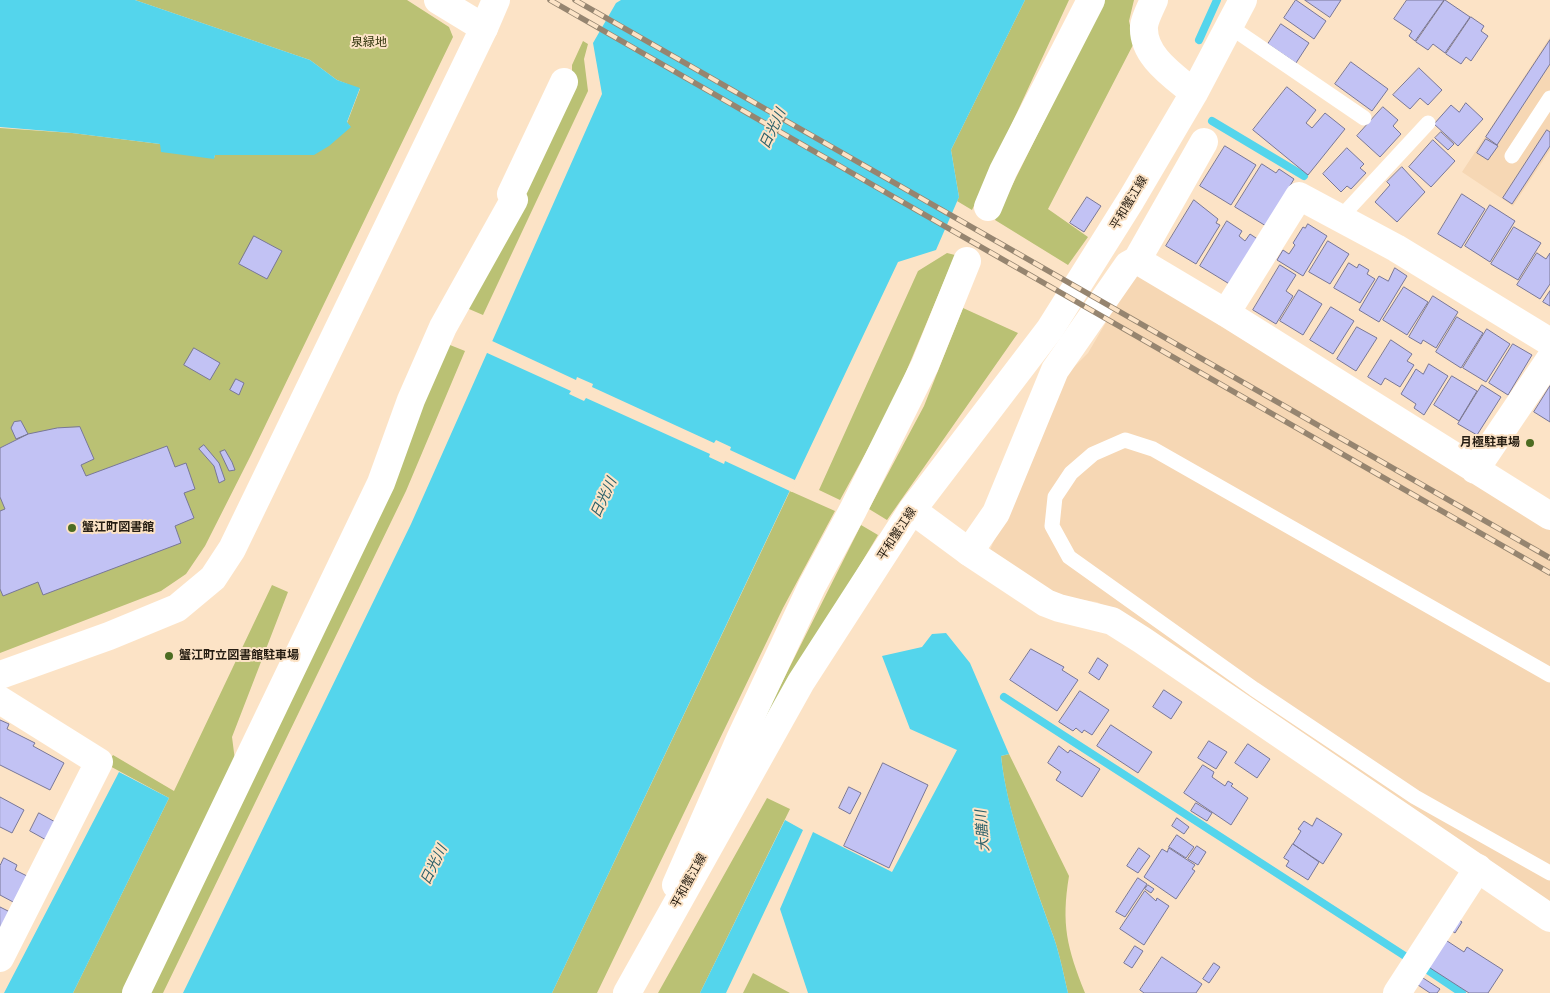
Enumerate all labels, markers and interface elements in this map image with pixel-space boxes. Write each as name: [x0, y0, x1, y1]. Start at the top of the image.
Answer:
park label: 泉緑地: [351, 36, 387, 50]
water label: 日光川: [757, 106, 789, 152]
street label: 平和蟹江線: [1107, 174, 1151, 232]
place label: 月極駐車場: [1460, 436, 1520, 450]
marker: 月極駐車場: [1524, 437, 1536, 449]
water label: 日光川: [588, 475, 620, 521]
street label: 平和蟹江線: [875, 505, 919, 563]
place label: 蟹江町図書館: [82, 521, 154, 535]
marker: 蟹江町図書館: [66, 522, 78, 534]
place label: 蟹江町立図書館駐車場: [179, 649, 299, 663]
marker: 蟹江町立図書館駐車場: [163, 650, 175, 662]
water label: 大膳川: [973, 809, 993, 853]
water label: 日光川: [417, 842, 451, 888]
street label: 平和蟹江線: [668, 851, 710, 911]

